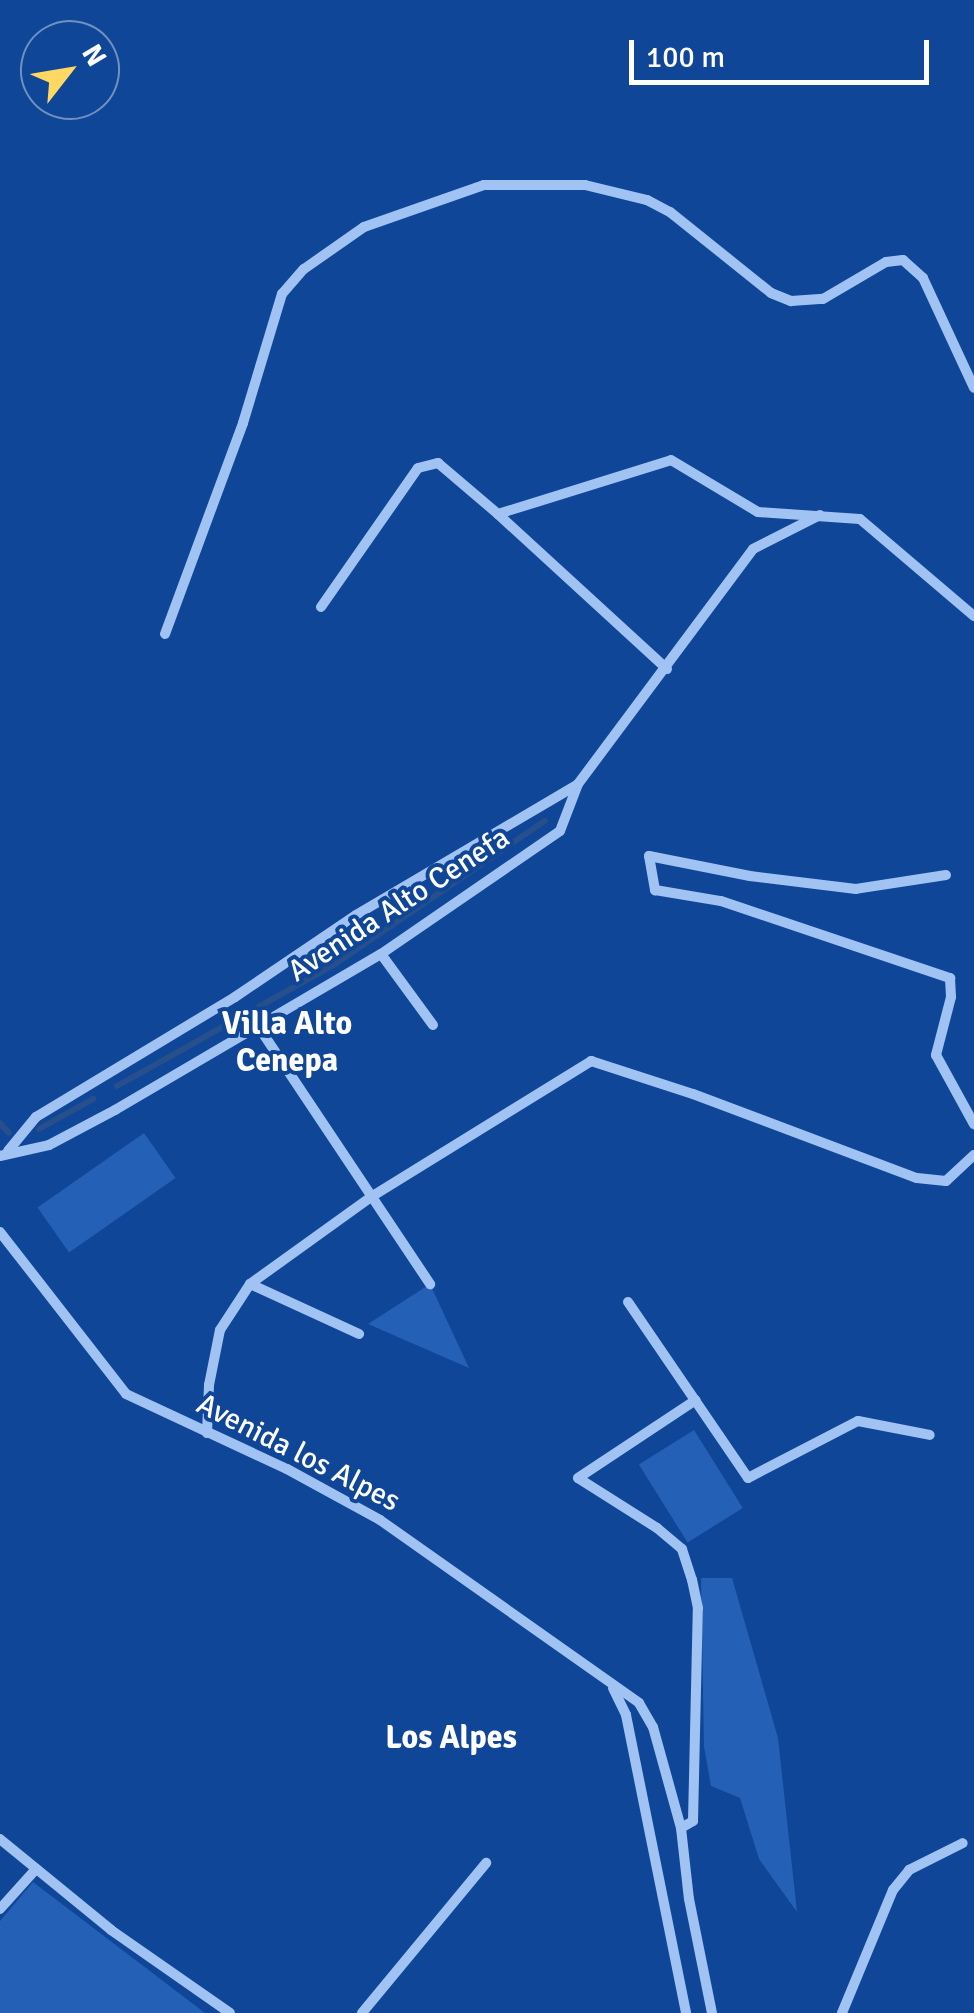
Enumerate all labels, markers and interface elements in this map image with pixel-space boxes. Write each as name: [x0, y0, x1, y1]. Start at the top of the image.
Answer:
north arrow: [20, 20, 120, 120]
scale bar: [634, 20, 934, 82]
text: N: [74, 38, 114, 73]
text: 100 m: [646, 39, 725, 76]
street label: Avenida Alto Cenefa: [282, 820, 516, 990]
district label: Villa Alto Cenepa: [222, 1006, 352, 1081]
street label: Avenida los Alpes: [190, 1386, 406, 1520]
district label: Los Alpes: [385, 1719, 517, 1757]

